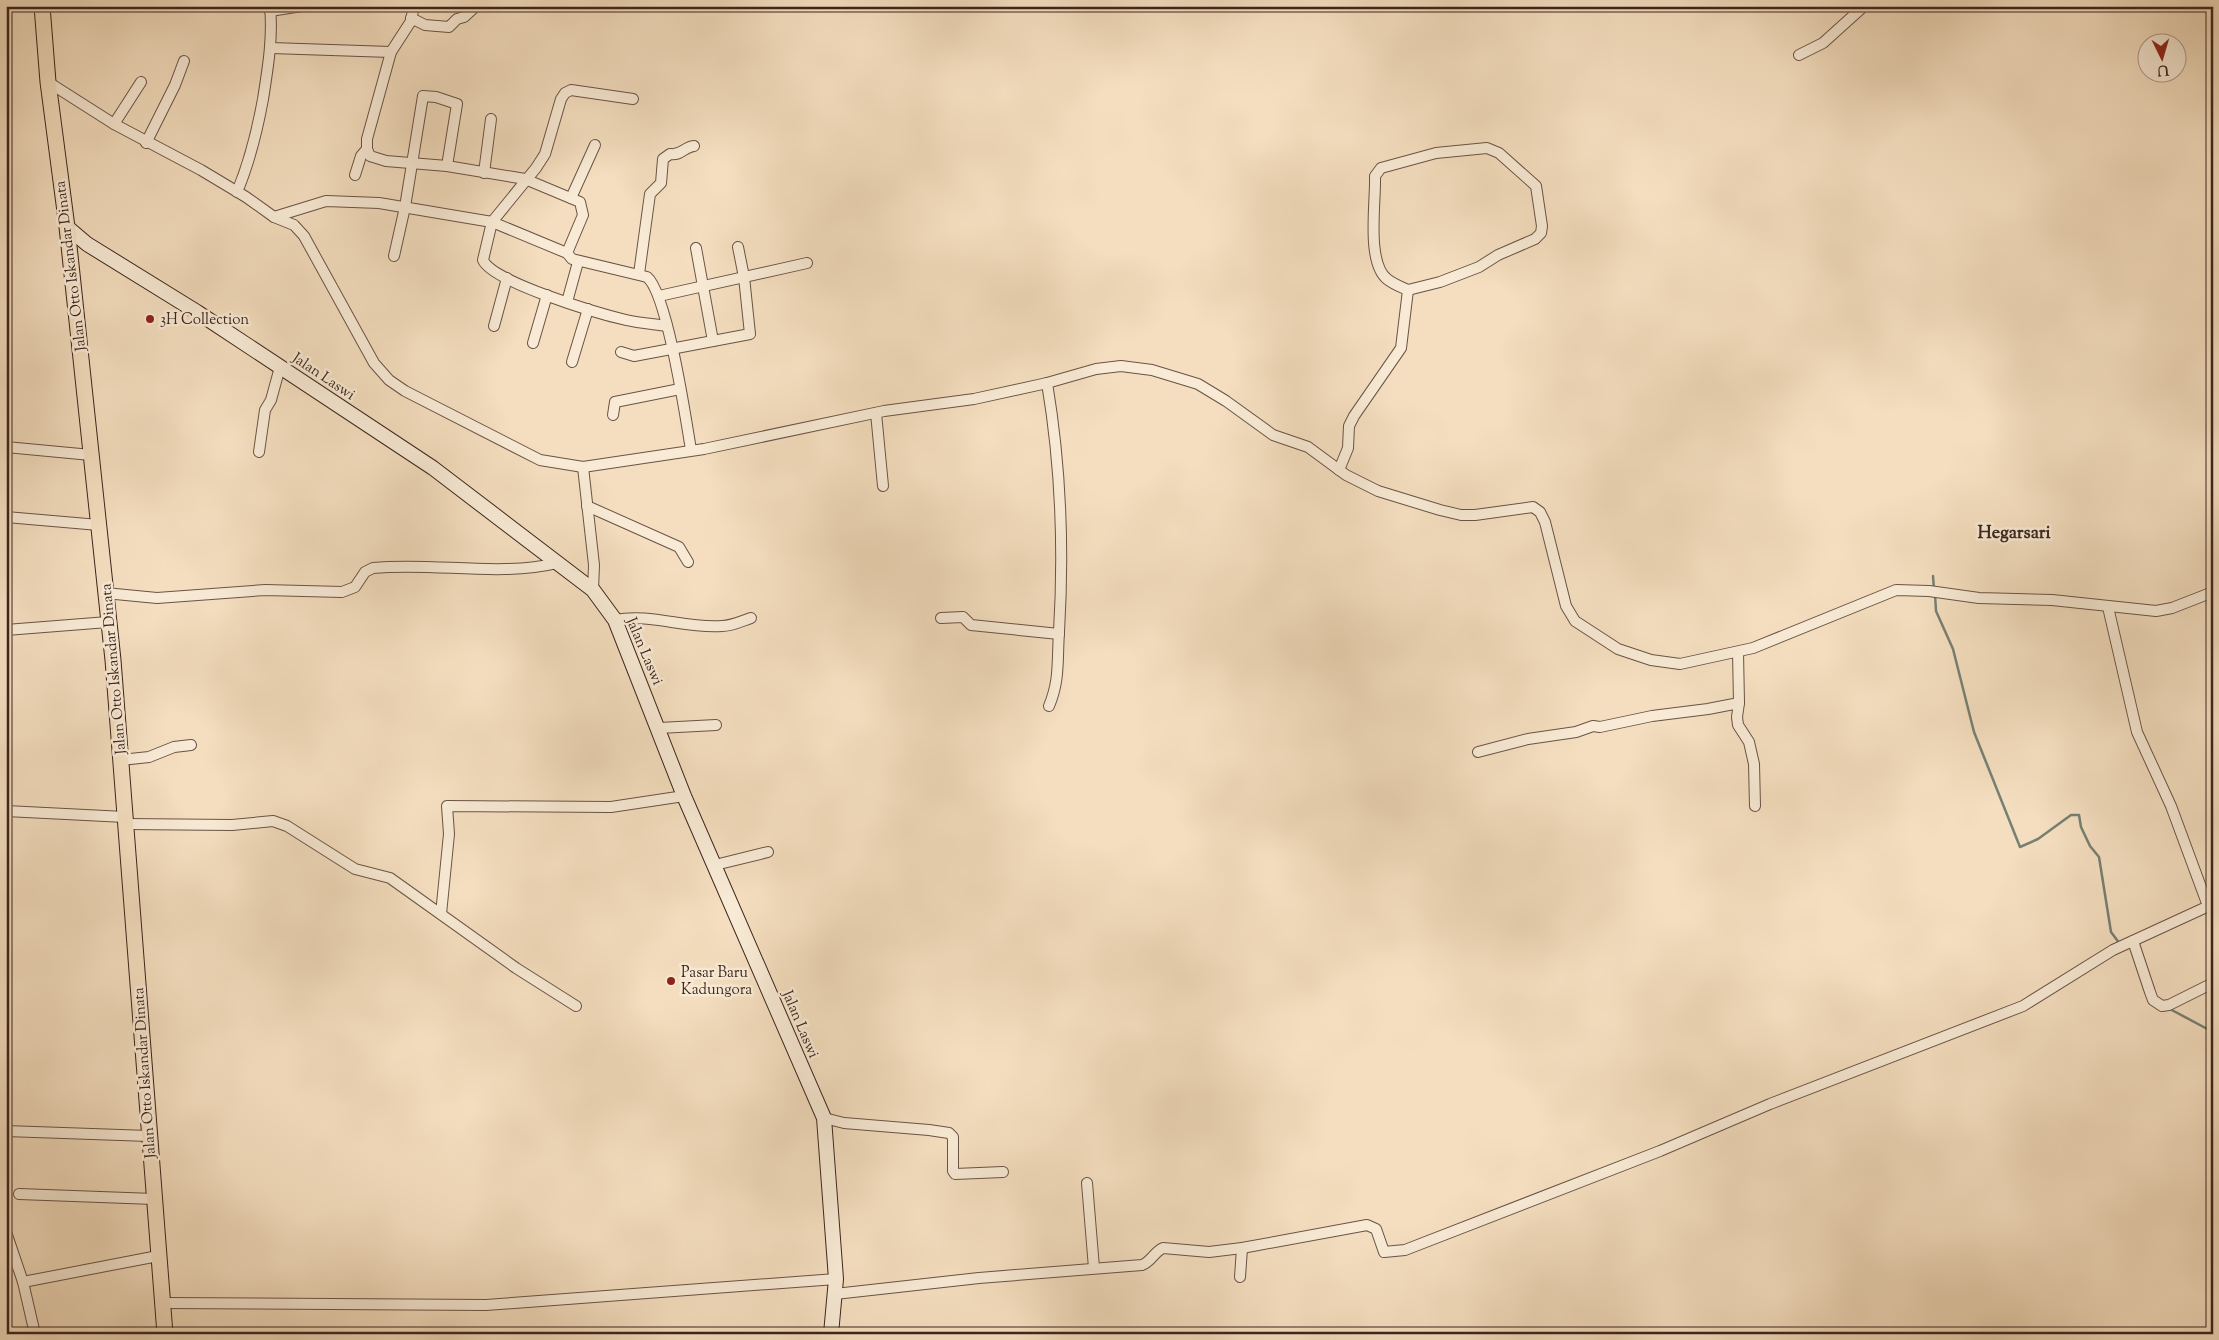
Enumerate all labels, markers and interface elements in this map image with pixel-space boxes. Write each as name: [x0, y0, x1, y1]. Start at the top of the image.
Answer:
north arrow: [2136, 32, 2186, 82]
text: U: [2156, 58, 2170, 79]
street label: Jalan Otto Iskandar Dinata: [51, 179, 92, 353]
place label: 3H Collection: [160, 310, 249, 331]
marker: 3H Collection: [144, 313, 156, 325]
street label: Jalan Laswi: [287, 348, 359, 406]
district label: Hegarsari: [1977, 521, 2051, 547]
street label: Jalan Otto Iskandar Dinata: [97, 583, 133, 756]
street label: Jalan Laswi: [620, 614, 667, 689]
place label: Pasar Baru Kadungora: [681, 963, 752, 1001]
marker: Pasar Baru Kadungora: [665, 975, 677, 987]
street label: Jalan Otto Iskandar Dinata: [129, 987, 162, 1160]
street label: Jalan Laswi: [776, 987, 823, 1062]

